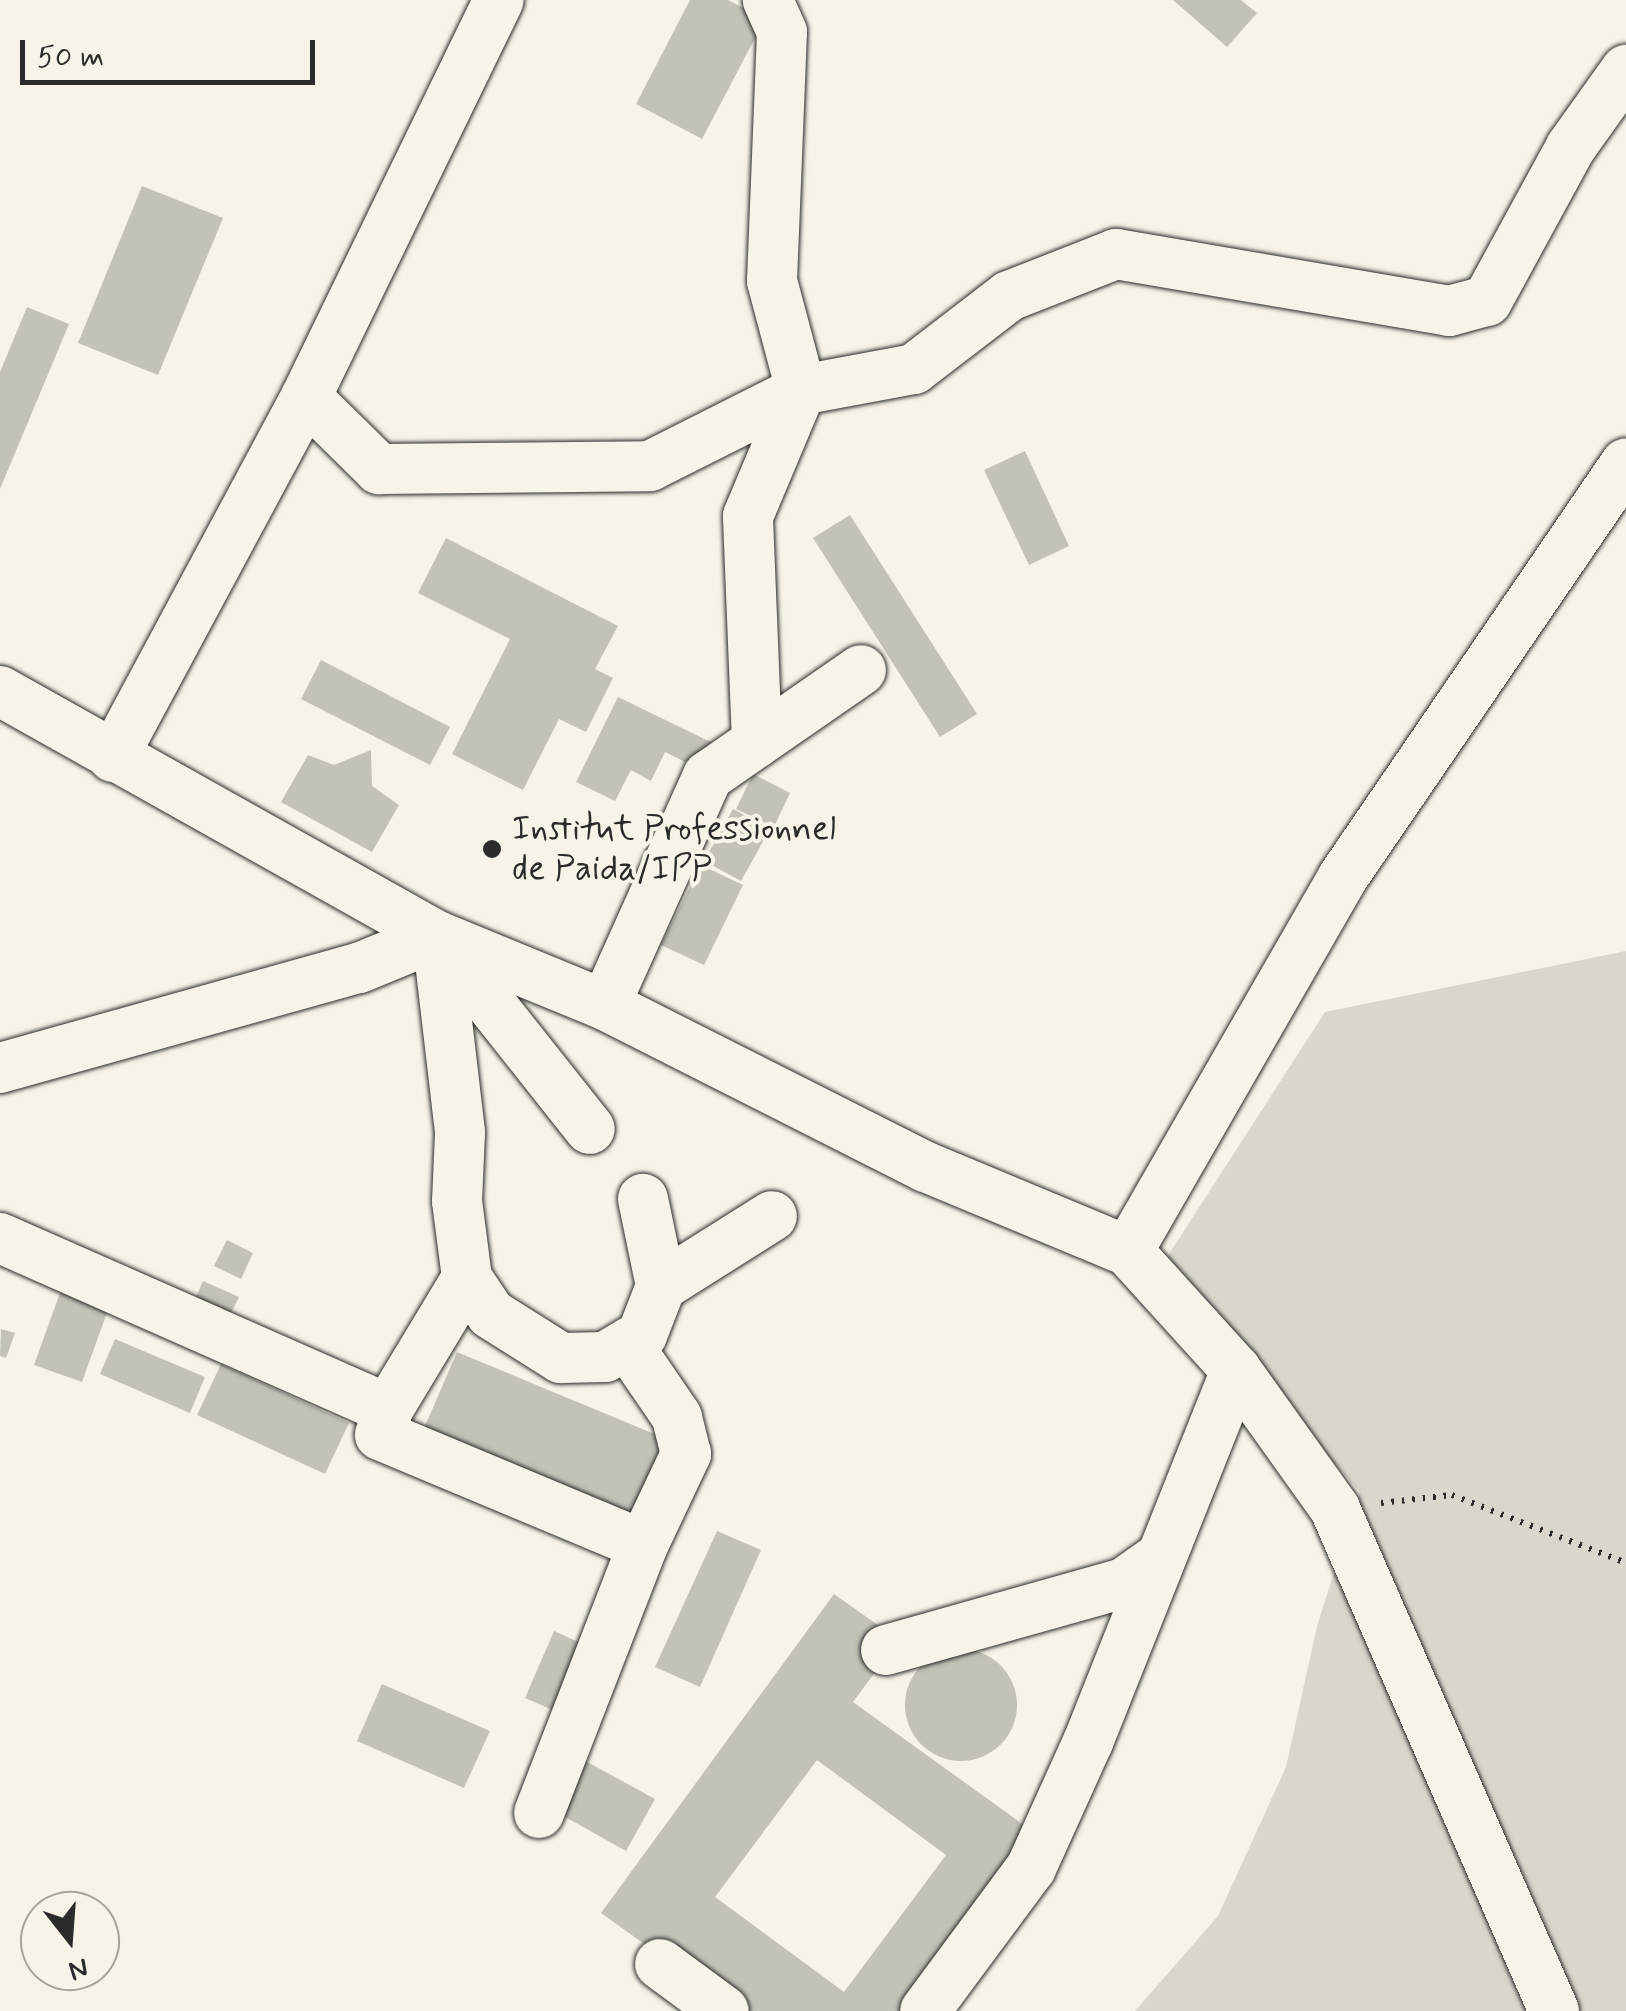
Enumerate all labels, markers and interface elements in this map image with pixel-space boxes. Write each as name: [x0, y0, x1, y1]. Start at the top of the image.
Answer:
scale bar: [25, 20, 320, 82]
text: 50 m: [37, 38, 104, 77]
place label: Institut Professionnel de Paida/IPP: [512, 808, 837, 890]
marker: Institut Professionnel de Paida/IPP: [481, 838, 503, 860]
north arrow: [20, 1891, 120, 1991]
text: N: [64, 1948, 93, 1989]

